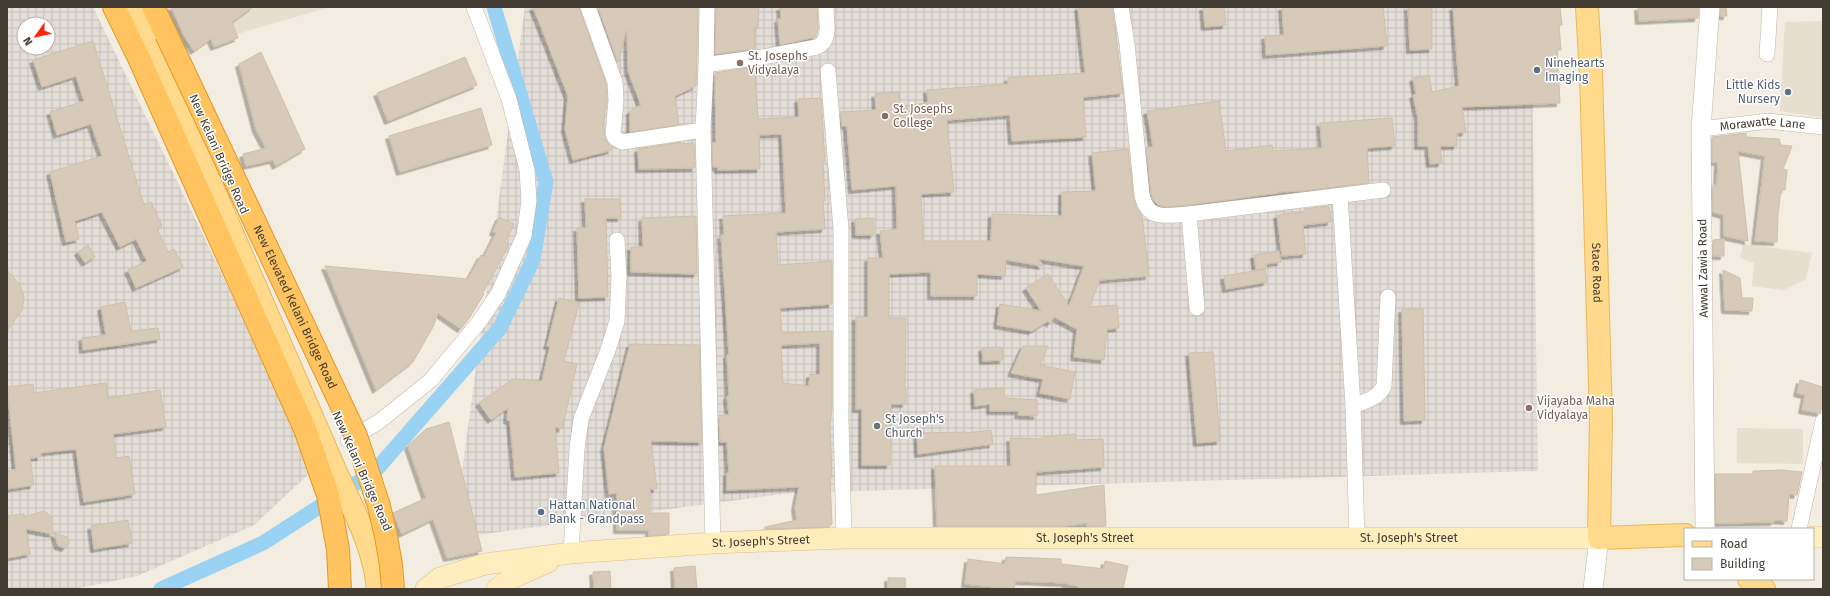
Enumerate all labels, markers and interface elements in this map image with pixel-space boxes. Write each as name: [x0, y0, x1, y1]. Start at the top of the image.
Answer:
north arrow: [16, 16, 56, 56]
text: N: [21, 35, 35, 48]
place label: St. Josephs Vidyalaya: [748, 49, 808, 77]
place label: Ninehearts Imaging: [1545, 56, 1605, 84]
marker: St. Josephs Vidyalaya: [735, 58, 745, 68]
marker: Ninehearts Imaging: [1532, 65, 1542, 75]
place label: Little Kids Nursery: [1726, 78, 1780, 106]
marker: Little Kids Nursery: [1783, 87, 1793, 97]
street label: New Kelani Bridge Road: [186, 92, 252, 216]
place label: St. Josephs College: [893, 102, 953, 130]
marker: St. Josephs College: [880, 111, 890, 121]
street label: Morawatte Lane: [1719, 114, 1806, 134]
street label: Awwal Zawia Road: [1695, 218, 1711, 318]
street label: New Elevated Kelani Bridge Road: [250, 223, 340, 391]
street label: Stace Road: [1589, 242, 1605, 303]
place label: Vijayaba Maha Vidyalaya: [1537, 394, 1615, 422]
marker: Vijayaba Maha Vidyalaya: [1524, 403, 1534, 413]
street label: New Kelani Bridge Road: [329, 409, 395, 533]
place label: St Joseph's Church: [885, 412, 944, 440]
marker: St Joseph's Church: [872, 421, 882, 431]
place label: Hattan National Bank - Grandpass: [549, 498, 645, 526]
marker: Hattan National Bank - Grandpass: [536, 507, 546, 517]
legend: [1684, 528, 1814, 580]
street label: St. Joseph's Street: [1036, 531, 1134, 545]
street label: St. Joseph's Street: [1360, 531, 1458, 545]
street label: St. Joseph's Street: [712, 532, 811, 550]
text: Road: [1720, 537, 1748, 551]
text: Building: [1720, 557, 1766, 571]

